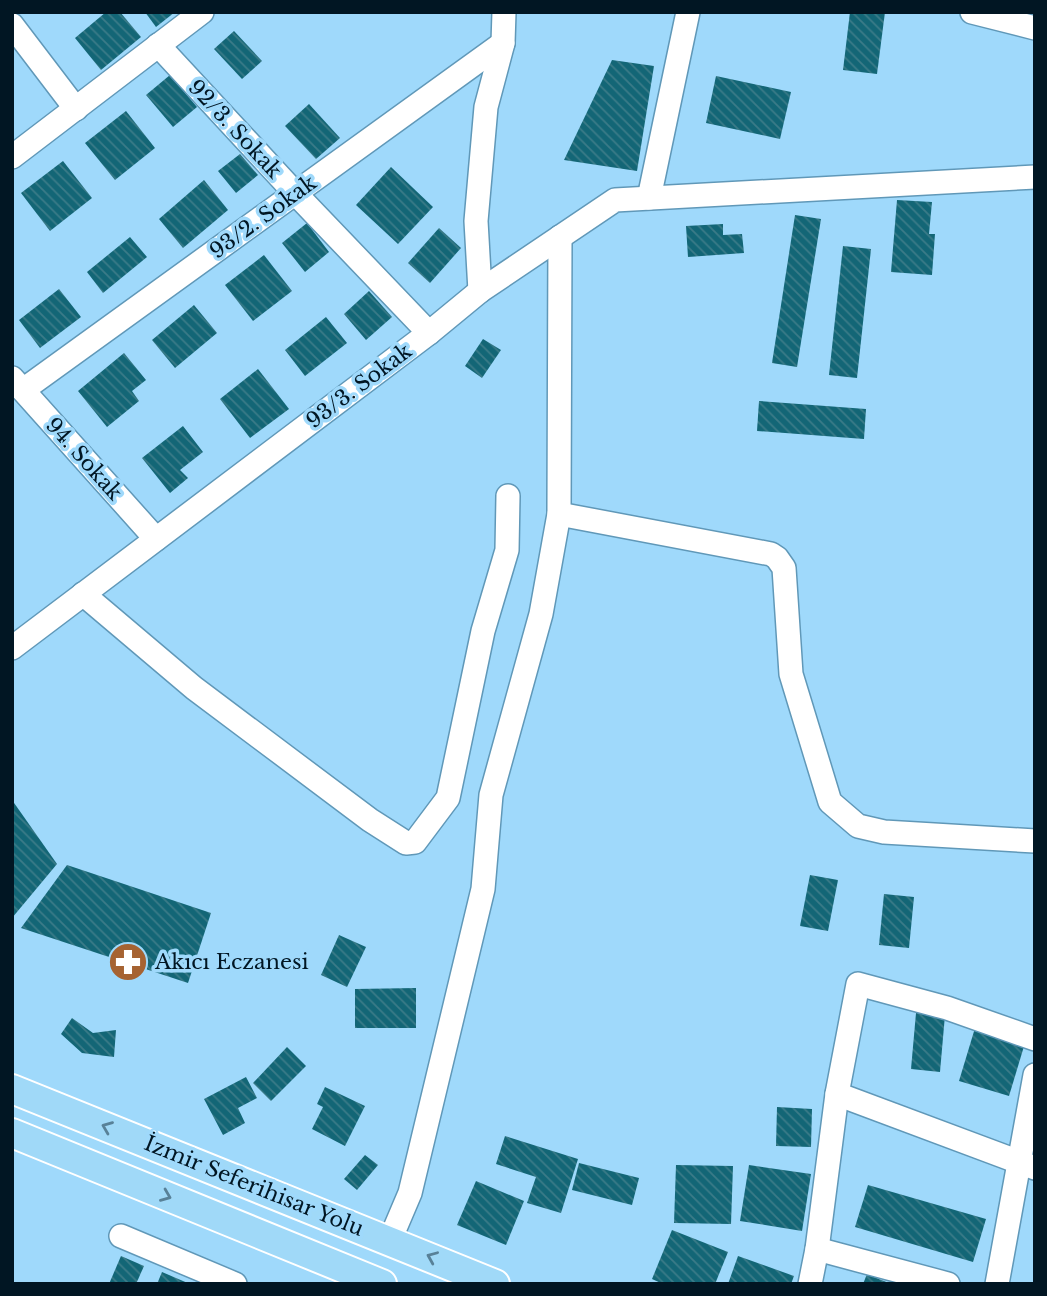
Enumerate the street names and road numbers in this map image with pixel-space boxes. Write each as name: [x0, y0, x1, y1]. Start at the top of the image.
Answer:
street label: 92/3. Sokak: [183, 74, 287, 184]
street label: 93/2. Sokak: [205, 170, 321, 264]
street label: 93/3. Sokak: [301, 338, 417, 434]
street label: 94. Sokak: [40, 412, 128, 506]
street label: İzmir Seferihisar Yolu: [141, 1130, 367, 1242]

